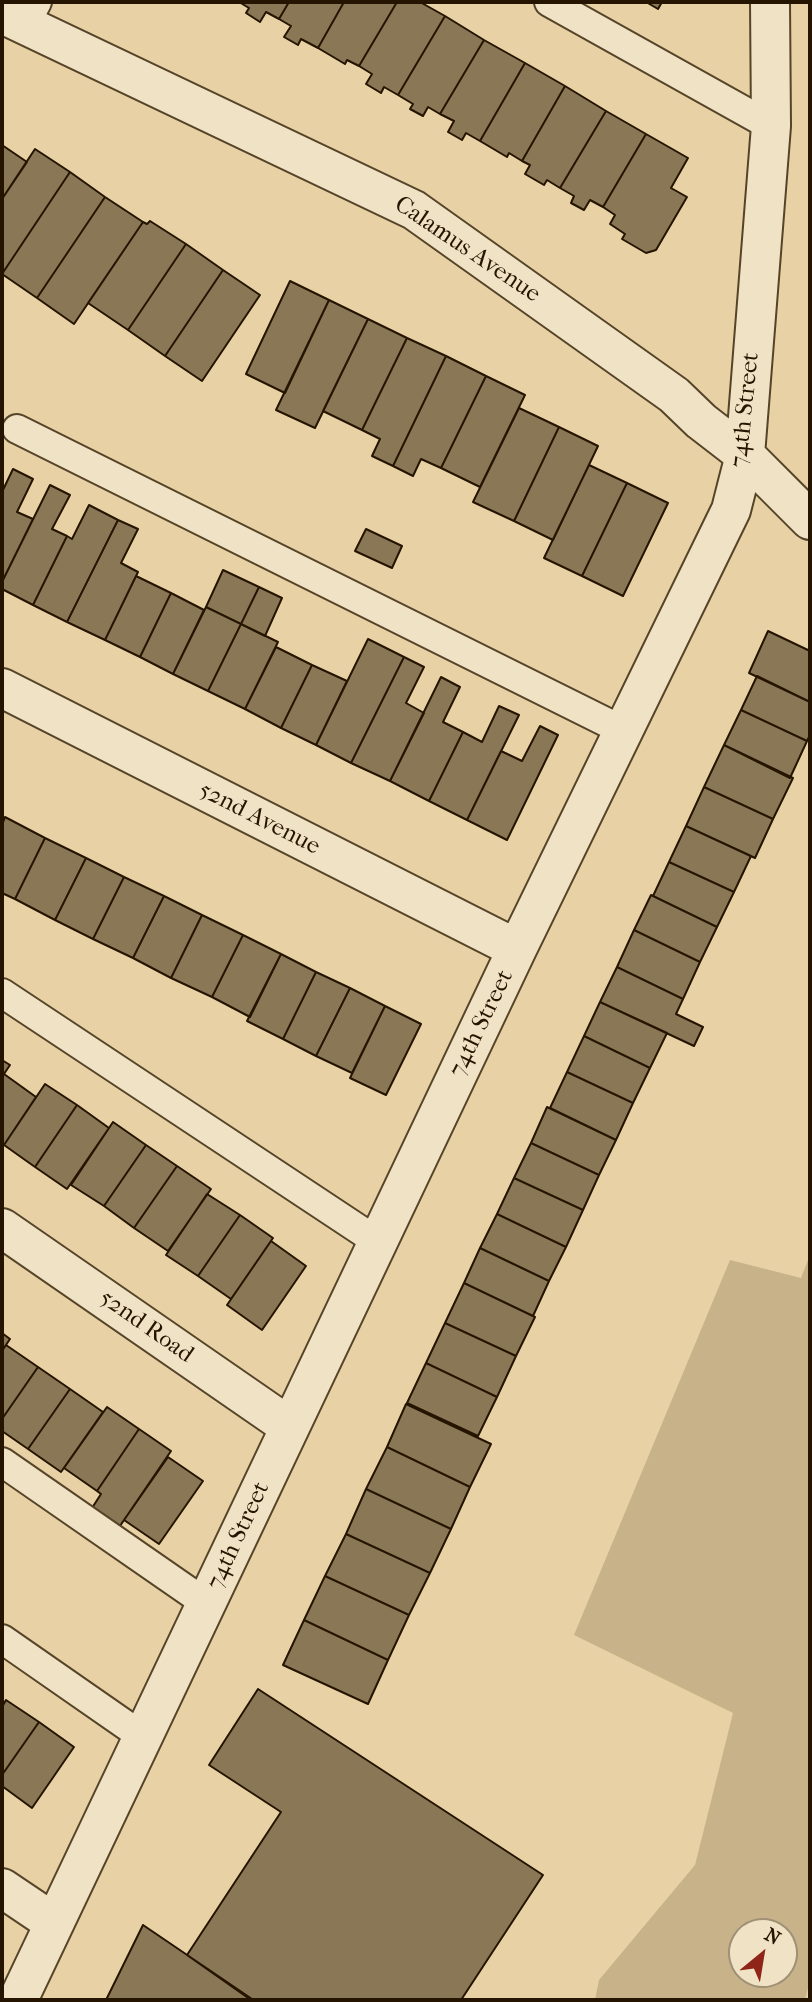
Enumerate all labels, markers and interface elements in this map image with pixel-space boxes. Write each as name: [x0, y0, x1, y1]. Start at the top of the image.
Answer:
street label: Calamus Avenue: [389, 191, 545, 309]
street label: 74th Street: [726, 351, 766, 469]
street label: 52nd Avenue: [194, 776, 324, 862]
street label: 74th Street: [444, 966, 520, 1082]
street label: 52nd Road: [93, 1284, 199, 1370]
street label: 74th Street: [202, 1478, 276, 1594]
north arrow: [728, 1918, 798, 1988]
text: N: [761, 1923, 784, 1950]

